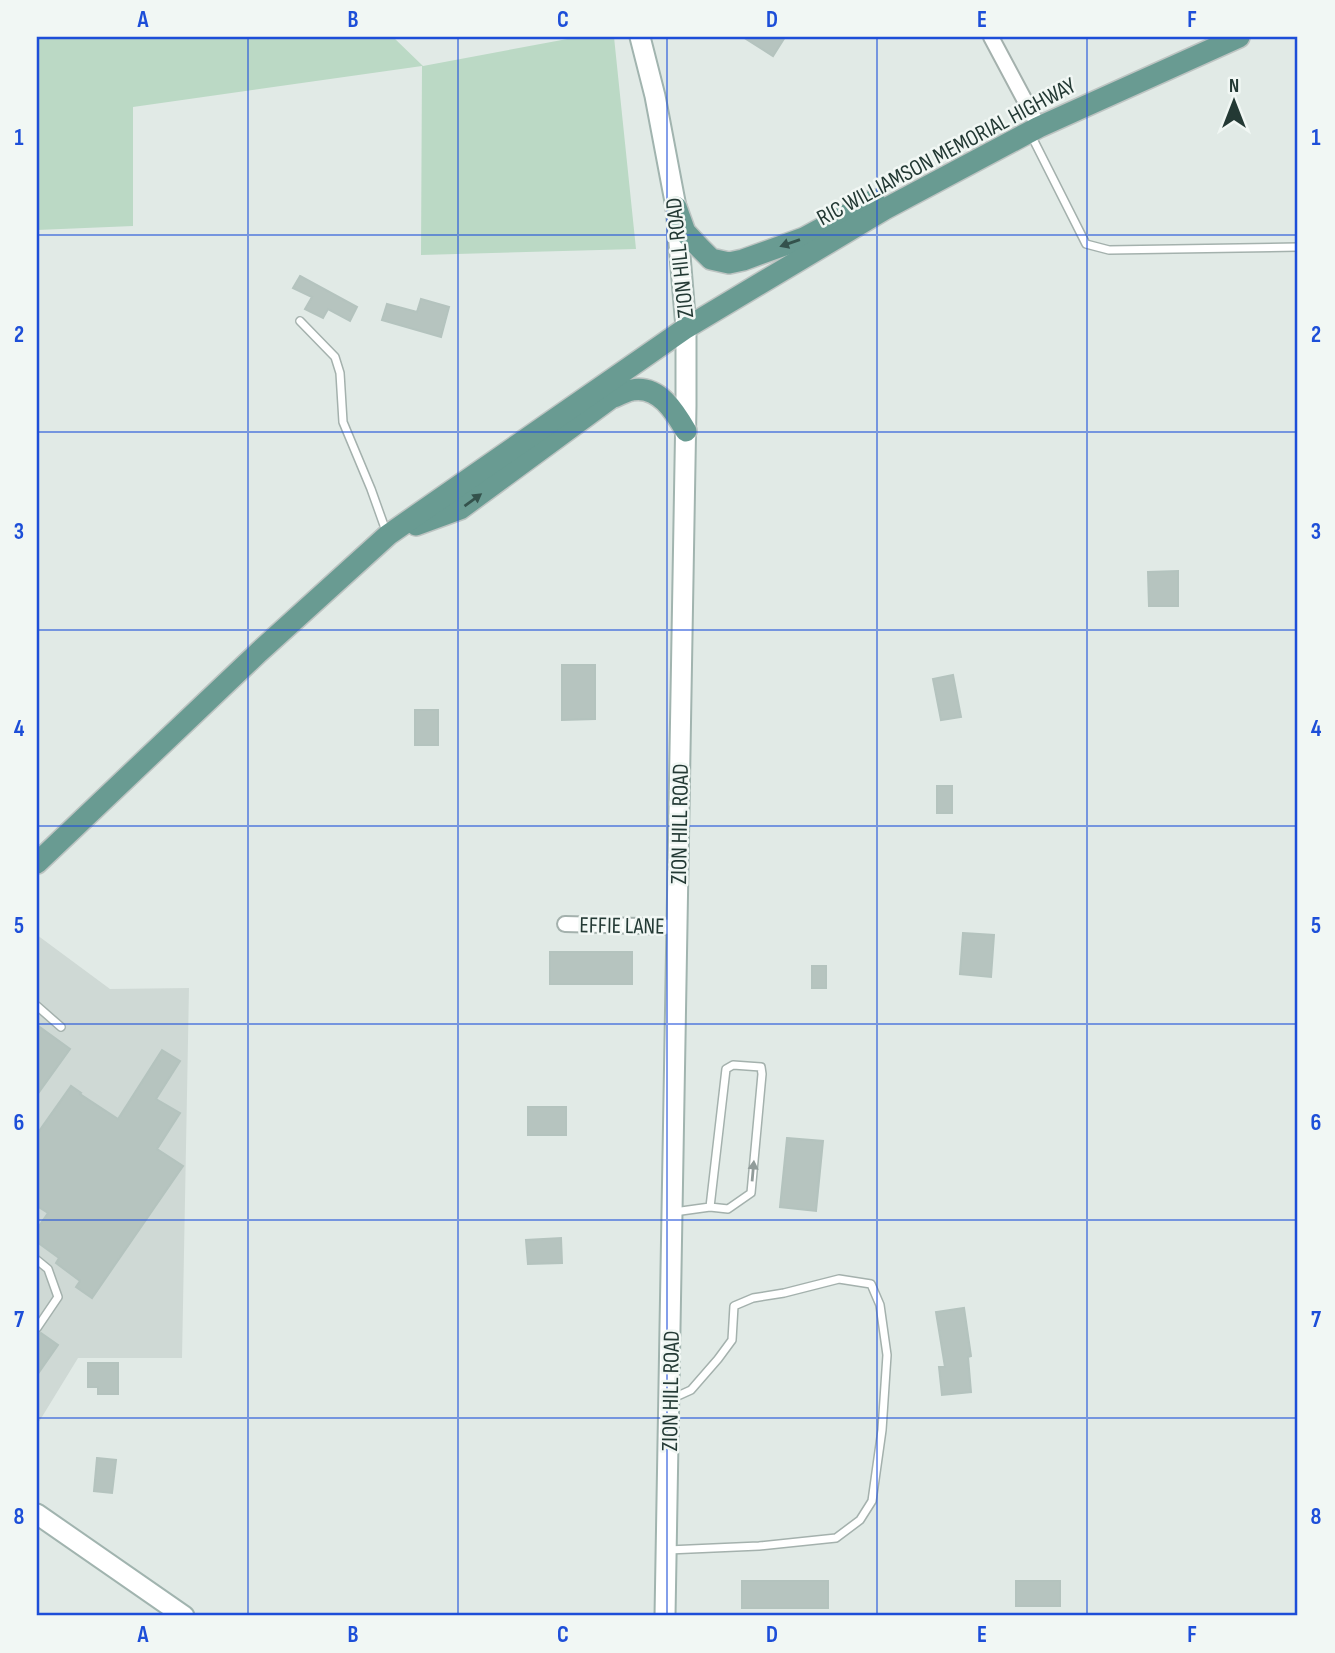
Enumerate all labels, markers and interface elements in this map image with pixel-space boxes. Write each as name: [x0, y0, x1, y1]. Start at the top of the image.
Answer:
text: A: [137, 6, 150, 34]
text: B: [348, 6, 359, 34]
text: C: [557, 6, 569, 34]
text: D: [766, 6, 778, 34]
text: E: [977, 6, 987, 34]
text: F: [1187, 6, 1197, 34]
north arrow: [1198, 66, 1268, 136]
street label: RIC WILLIAMSON MEMORIAL HIGHWAY: [812, 71, 1081, 232]
text: N: [1229, 75, 1239, 98]
text: 1: [14, 124, 24, 152]
text: 1: [1311, 124, 1321, 152]
street label: ZION HILL ROAD: [660, 196, 700, 319]
one-way arrow: [780, 238, 801, 249]
text: 2: [14, 321, 24, 349]
text: 2: [1311, 321, 1321, 349]
one-way arrow: [464, 493, 482, 507]
text: 3: [14, 518, 24, 546]
text: 3: [1311, 518, 1321, 546]
text: 4: [14, 715, 25, 743]
text: 4: [1311, 715, 1322, 743]
street label: ZION HILL ROAD: [665, 763, 695, 885]
street label: EFFIE LANE: [579, 911, 665, 941]
text: 5: [14, 912, 24, 940]
text: 5: [1311, 912, 1321, 940]
text: 6: [14, 1109, 24, 1137]
text: 6: [1311, 1109, 1321, 1137]
one-way arrow: [748, 1160, 759, 1182]
text: 7: [14, 1306, 24, 1334]
text: 7: [1311, 1306, 1321, 1334]
street label: ZION HILL ROAD: [656, 1330, 686, 1452]
text: 8: [14, 1503, 25, 1531]
text: 8: [1311, 1503, 1322, 1531]
text: A: [137, 1621, 150, 1649]
text: B: [348, 1621, 359, 1649]
text: C: [557, 1621, 569, 1649]
text: D: [766, 1621, 778, 1649]
text: E: [977, 1621, 987, 1649]
text: F: [1187, 1621, 1197, 1649]

